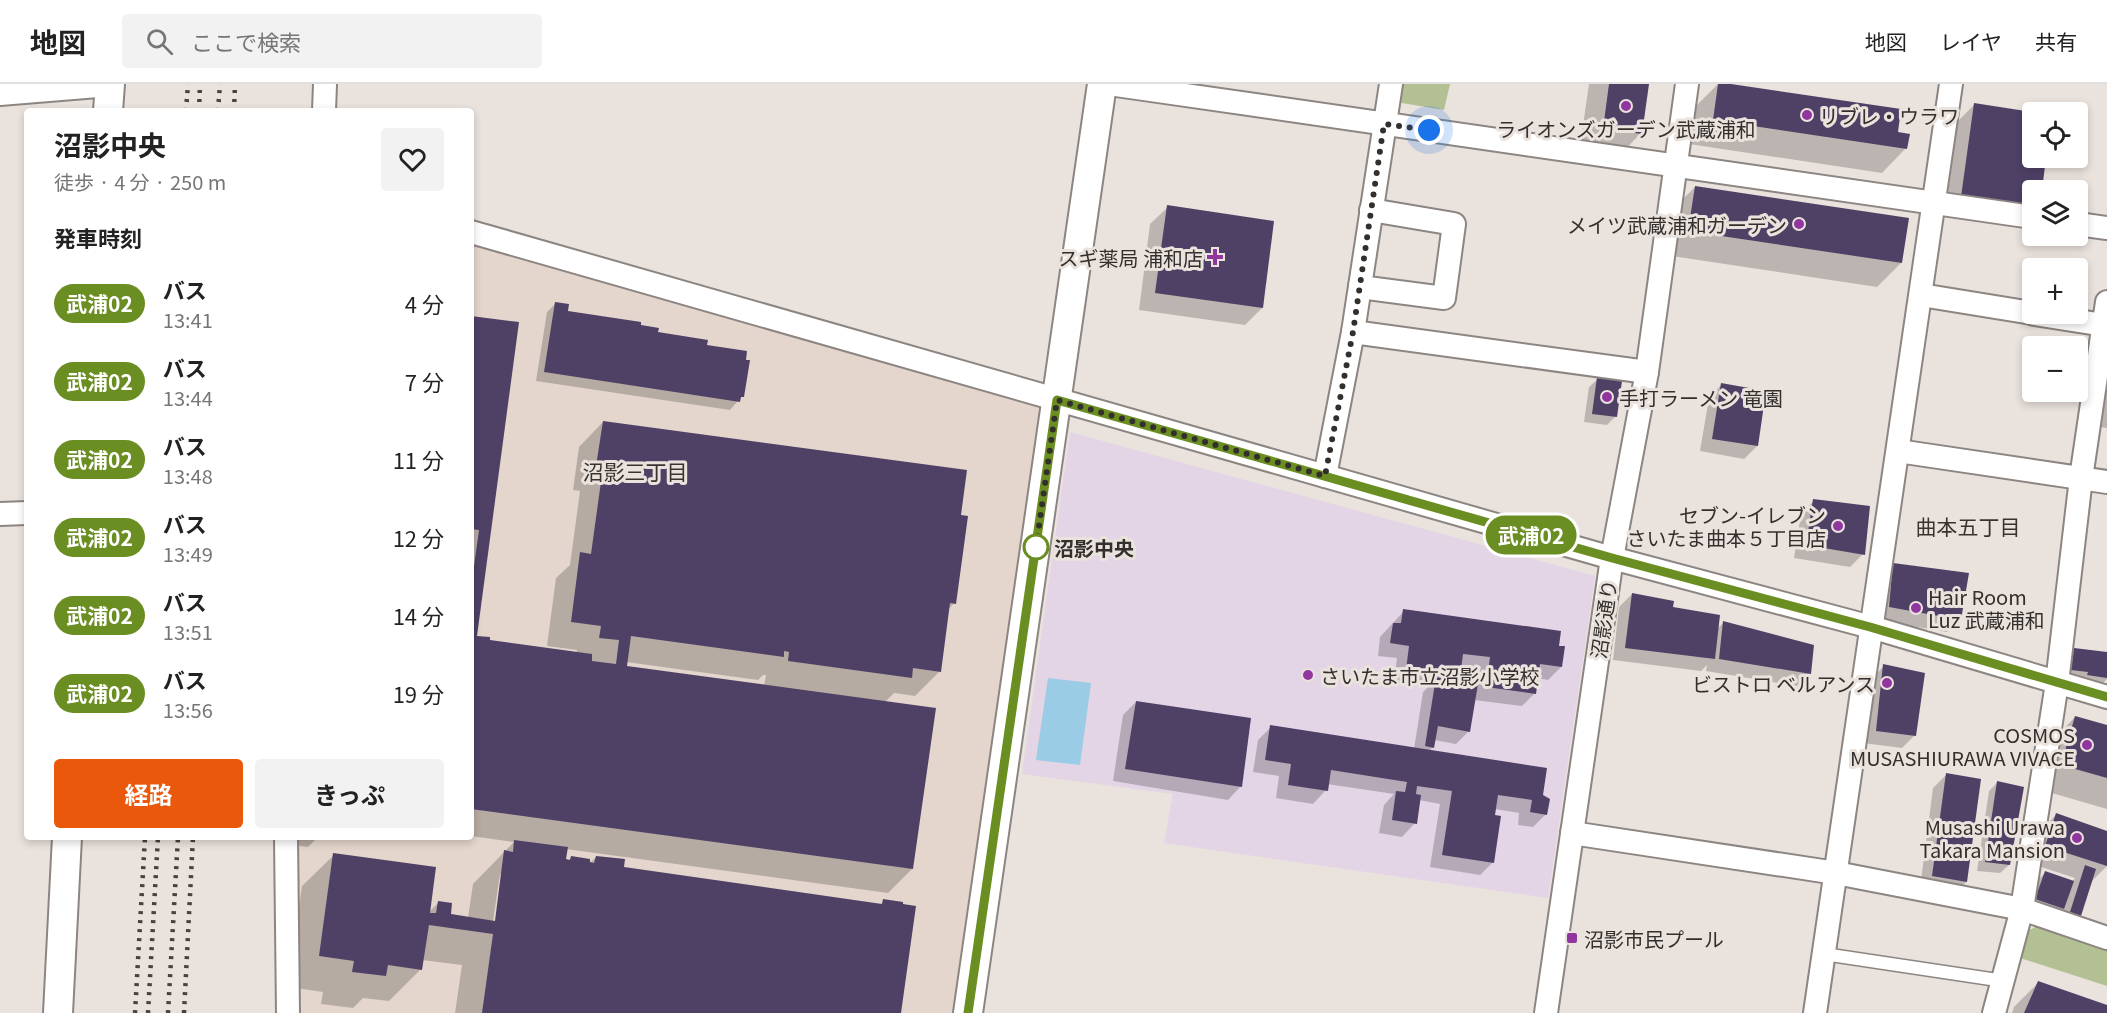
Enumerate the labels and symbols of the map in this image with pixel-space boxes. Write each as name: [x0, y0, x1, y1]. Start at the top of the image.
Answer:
marker: ライオンズガーデン武蔵浦和: [1619, 99, 1633, 113]
place label: リブレ・ウラワ: [1819, 101, 1959, 130]
marker: リブレ・ウラワ: [1800, 108, 1814, 122]
place label: ライオンズガーデン武蔵浦和: [1496, 114, 1756, 143]
your location: [1414, 115, 1444, 145]
place label: メイツ武蔵浦和ガーデン: [1567, 210, 1787, 239]
marker: メイツ武蔵浦和ガーデン: [1792, 217, 1806, 231]
place label: スギ薬局 浦和店: [1059, 243, 1203, 272]
marker: スギ薬局 浦和店: [1208, 250, 1222, 264]
place label: 手打ラーメン 竜園: [1619, 383, 1783, 412]
marker: 手打ラーメン 竜園: [1600, 390, 1614, 404]
district label: 沼影三丁目: [583, 456, 688, 486]
place label: セブン-イレブン さいたま曲本５丁目店: [1627, 500, 1826, 552]
district label: 曲本五丁目: [1916, 511, 2021, 541]
line badge: 武浦02: [1489, 516, 1573, 554]
marker: セブン-イレブン さいたま曲本５丁目店: [1831, 519, 1845, 533]
place label: 沼影中央: [1054, 533, 1134, 562]
marker: 沼影中央: [1023, 534, 1049, 560]
street label: 沼影通り: [1583, 577, 1623, 661]
place label: Hair Room Luz 武蔵浦和: [1928, 582, 2045, 634]
marker: Hair Room Luz 武蔵浦和: [1909, 601, 1923, 615]
place label: さいたま市立沼影小学校: [1320, 661, 1539, 690]
marker: さいたま市立沼影小学校: [1301, 668, 1315, 682]
place label: ビストロ ベルアンス: [1692, 669, 1875, 698]
marker: ビストロ ベルアンス: [1880, 676, 1894, 690]
place label: COSMOS MUSASHIURAWA VIVACE: [1850, 720, 2075, 772]
marker: COSMOS MUSASHIURAWA VIVACE: [2080, 738, 2094, 752]
place label: Musashi Urawa Takara Mansion: [1920, 812, 2065, 864]
marker: Musashi Urawa Takara Mansion: [2070, 831, 2084, 845]
place label: 沼影市民プール: [1584, 924, 1724, 953]
marker: 沼影市民プール: [1565, 931, 1579, 945]

